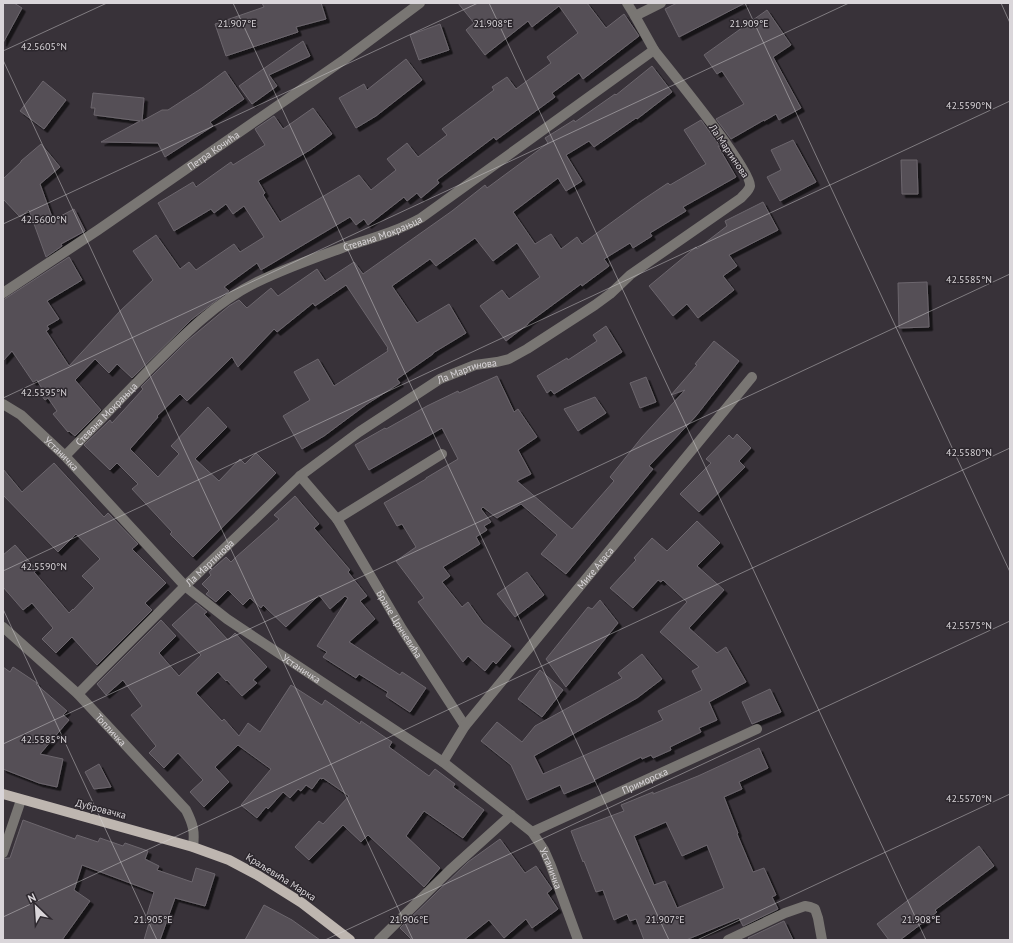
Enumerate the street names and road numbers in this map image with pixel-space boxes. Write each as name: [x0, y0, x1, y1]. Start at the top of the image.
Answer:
street label: Ла Мартинова: [706, 121, 752, 180]
street label: Петра Кочића: [185, 128, 242, 173]
street label: Стевана Мокрањца: [341, 212, 424, 254]
street label: Ла Мартинова: [434, 356, 498, 386]
street label: Стевана Мокрањца: [72, 379, 140, 448]
street label: Устаничка: [41, 433, 82, 473]
street label: Ла Мартинова: [182, 536, 237, 589]
street label: Мике Аласа: [574, 544, 616, 592]
street label: Бране Црнчевића: [374, 588, 426, 661]
street label: Устаничка: [280, 651, 323, 686]
street label: Топличка: [93, 710, 129, 749]
street label: Приморска: [620, 764, 670, 796]
street label: Дубровачка: [74, 796, 128, 822]
street label: Устаничка: [537, 845, 565, 891]
street label: Краљевића Марка: [243, 850, 319, 904]

